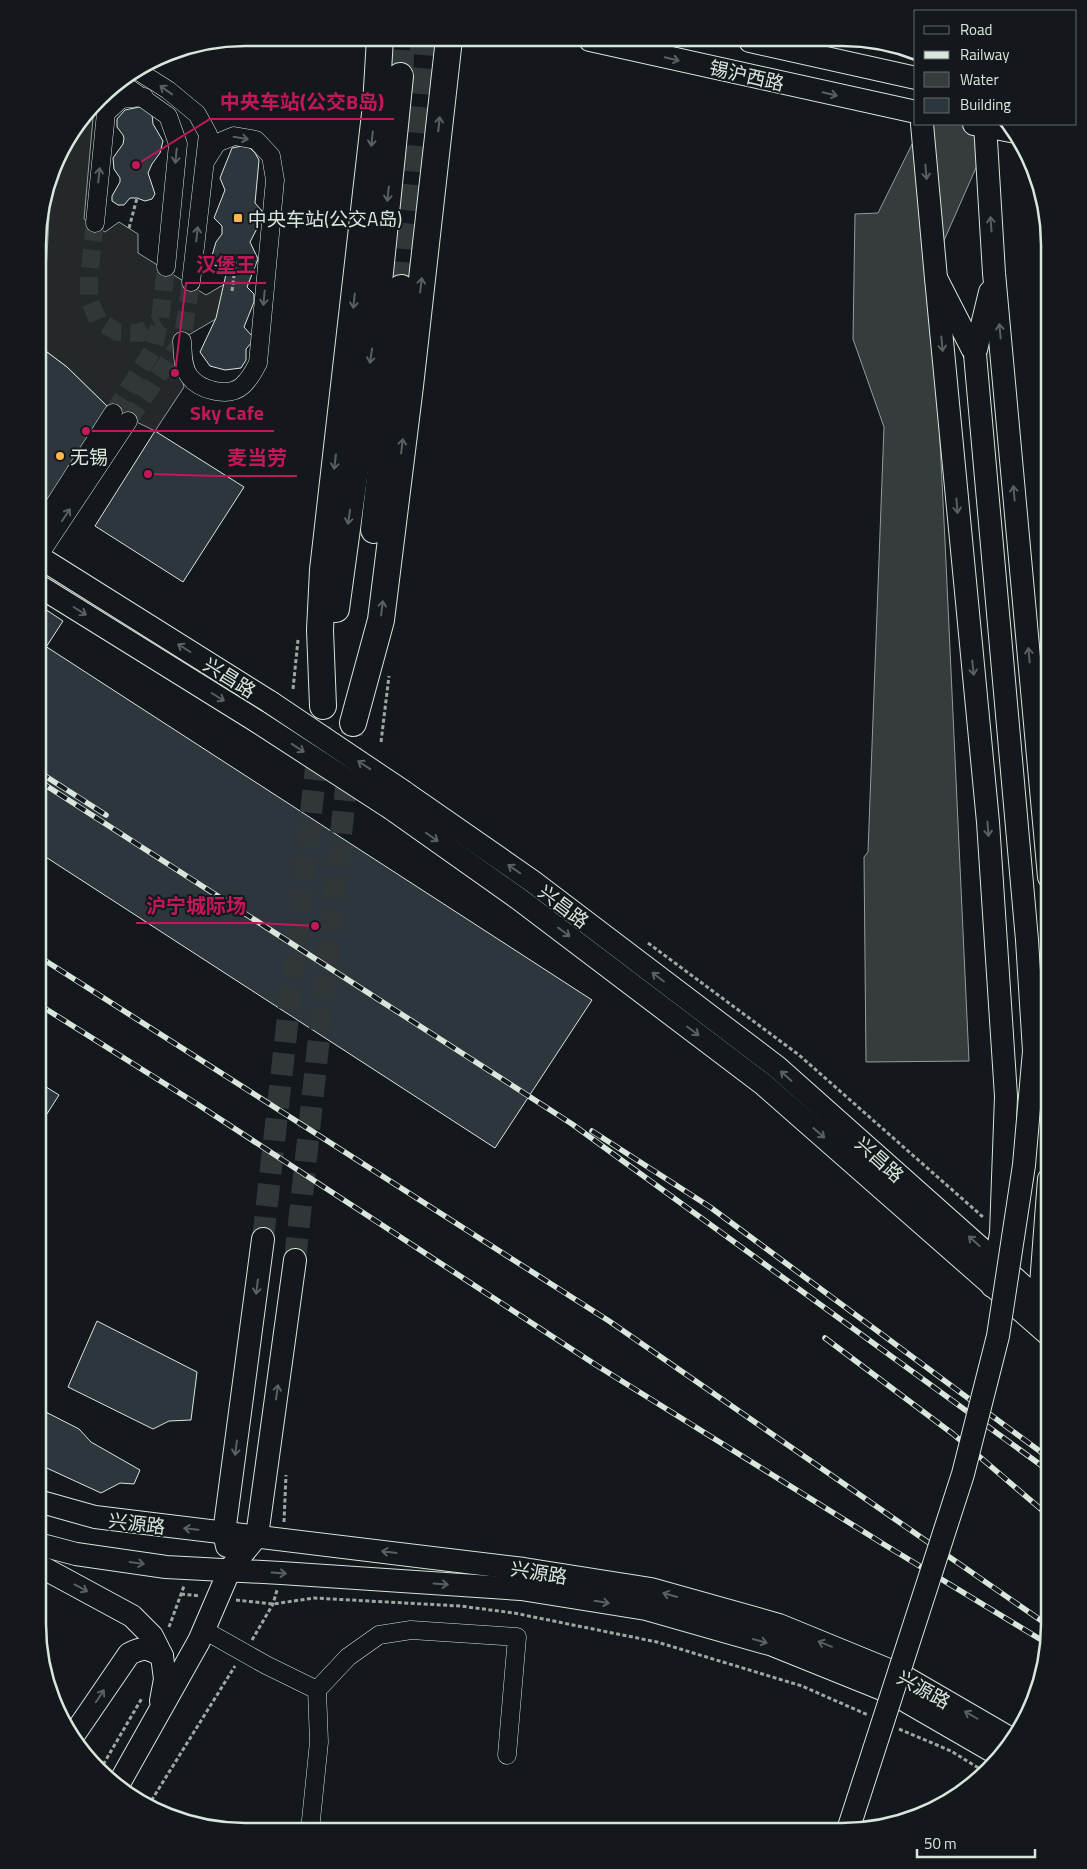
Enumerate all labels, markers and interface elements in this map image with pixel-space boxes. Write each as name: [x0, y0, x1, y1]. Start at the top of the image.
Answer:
legend: [914, 10, 1077, 125]
text: Road: [960, 18, 992, 41]
text: Railway: [960, 43, 1010, 66]
street label: 锡沪西路: [707, 52, 787, 98]
one-way arrow: [663, 55, 679, 64]
text: Water: [960, 68, 999, 91]
callout: 中央车站(公交B岛): [210, 84, 394, 119]
one-way arrow: [159, 85, 173, 95]
text: 中央车站(公交B岛): [220, 86, 384, 117]
one-way arrow: [822, 90, 838, 99]
text: Building: [960, 93, 1011, 116]
one-way arrow: [434, 116, 444, 132]
one-way arrow: [367, 131, 377, 147]
one-way arrow: [233, 133, 249, 143]
one-way arrow: [172, 148, 181, 164]
one-way arrow: [922, 164, 931, 180]
one-way arrow: [95, 167, 104, 183]
one-way arrow: [383, 186, 393, 202]
place label: 中央车站(公交A岛): [248, 204, 402, 233]
marker: 中央车站(公交A岛): [232, 212, 244, 224]
one-way arrow: [987, 217, 996, 233]
one-way arrow: [192, 226, 202, 242]
callout: 汉堡王: [186, 248, 266, 283]
text: 汉堡王: [196, 249, 256, 280]
one-way arrow: [416, 277, 426, 293]
one-way arrow: [259, 290, 269, 306]
one-way arrow: [349, 292, 359, 308]
one-way arrow: [995, 323, 1004, 339]
one-way arrow: [938, 336, 947, 352]
one-way arrow: [365, 347, 375, 363]
callout: Sky Cafe: [180, 396, 274, 431]
text: Sky Cafe: [190, 397, 264, 428]
one-way arrow: [397, 439, 407, 455]
callout: 麦当劳: [217, 441, 297, 476]
place label: 无锡: [70, 442, 108, 471]
text: 麦当劳: [227, 442, 287, 473]
marker: 无锡: [54, 450, 66, 462]
one-way arrow: [330, 454, 340, 470]
one-way arrow: [1010, 485, 1019, 501]
one-way arrow: [953, 498, 962, 514]
one-way arrow: [61, 508, 71, 522]
one-way arrow: [343, 508, 353, 524]
one-way arrow: [378, 600, 388, 616]
one-way arrow: [73, 607, 87, 617]
one-way arrow: [178, 643, 192, 653]
one-way arrow: [1024, 647, 1034, 663]
street label: 兴昌路: [198, 650, 262, 704]
one-way arrow: [968, 659, 978, 675]
one-way arrow: [211, 693, 225, 703]
one-way arrow: [291, 744, 305, 754]
one-way arrow: [357, 760, 371, 770]
one-way arrow: [984, 821, 993, 837]
one-way arrow: [425, 832, 439, 842]
one-way arrow: [507, 864, 521, 874]
street label: 兴昌路: [533, 877, 595, 935]
callout: 沪宁城际场: [136, 888, 256, 923]
text: 沪宁城际场: [146, 890, 246, 921]
one-way arrow: [557, 927, 570, 938]
one-way arrow: [651, 971, 664, 982]
one-way arrow: [686, 1025, 699, 1036]
one-way arrow: [780, 1070, 793, 1081]
one-way arrow: [812, 1127, 825, 1138]
street label: 兴昌路: [849, 1129, 911, 1189]
one-way arrow: [967, 1236, 980, 1247]
one-way arrow: [251, 1279, 261, 1295]
one-way arrow: [272, 1384, 282, 1400]
one-way arrow: [230, 1440, 240, 1456]
street label: 兴源路: [107, 1505, 167, 1541]
one-way arrow: [184, 1525, 200, 1534]
one-way arrow: [381, 1547, 397, 1557]
street label: 兴源路: [509, 1553, 569, 1591]
one-way arrow: [129, 1558, 145, 1568]
one-way arrow: [271, 1568, 287, 1577]
one-way arrow: [433, 1579, 449, 1588]
one-way arrow: [73, 1583, 87, 1593]
one-way arrow: [663, 1590, 679, 1599]
one-way arrow: [594, 1598, 610, 1608]
one-way arrow: [751, 1637, 767, 1646]
one-way arrow: [818, 1639, 833, 1648]
street label: 兴源路: [892, 1662, 956, 1716]
one-way arrow: [95, 1689, 105, 1703]
one-way arrow: [964, 1710, 978, 1720]
scale bar: [917, 1826, 1034, 1858]
text: 50 m: [924, 1832, 957, 1855]

